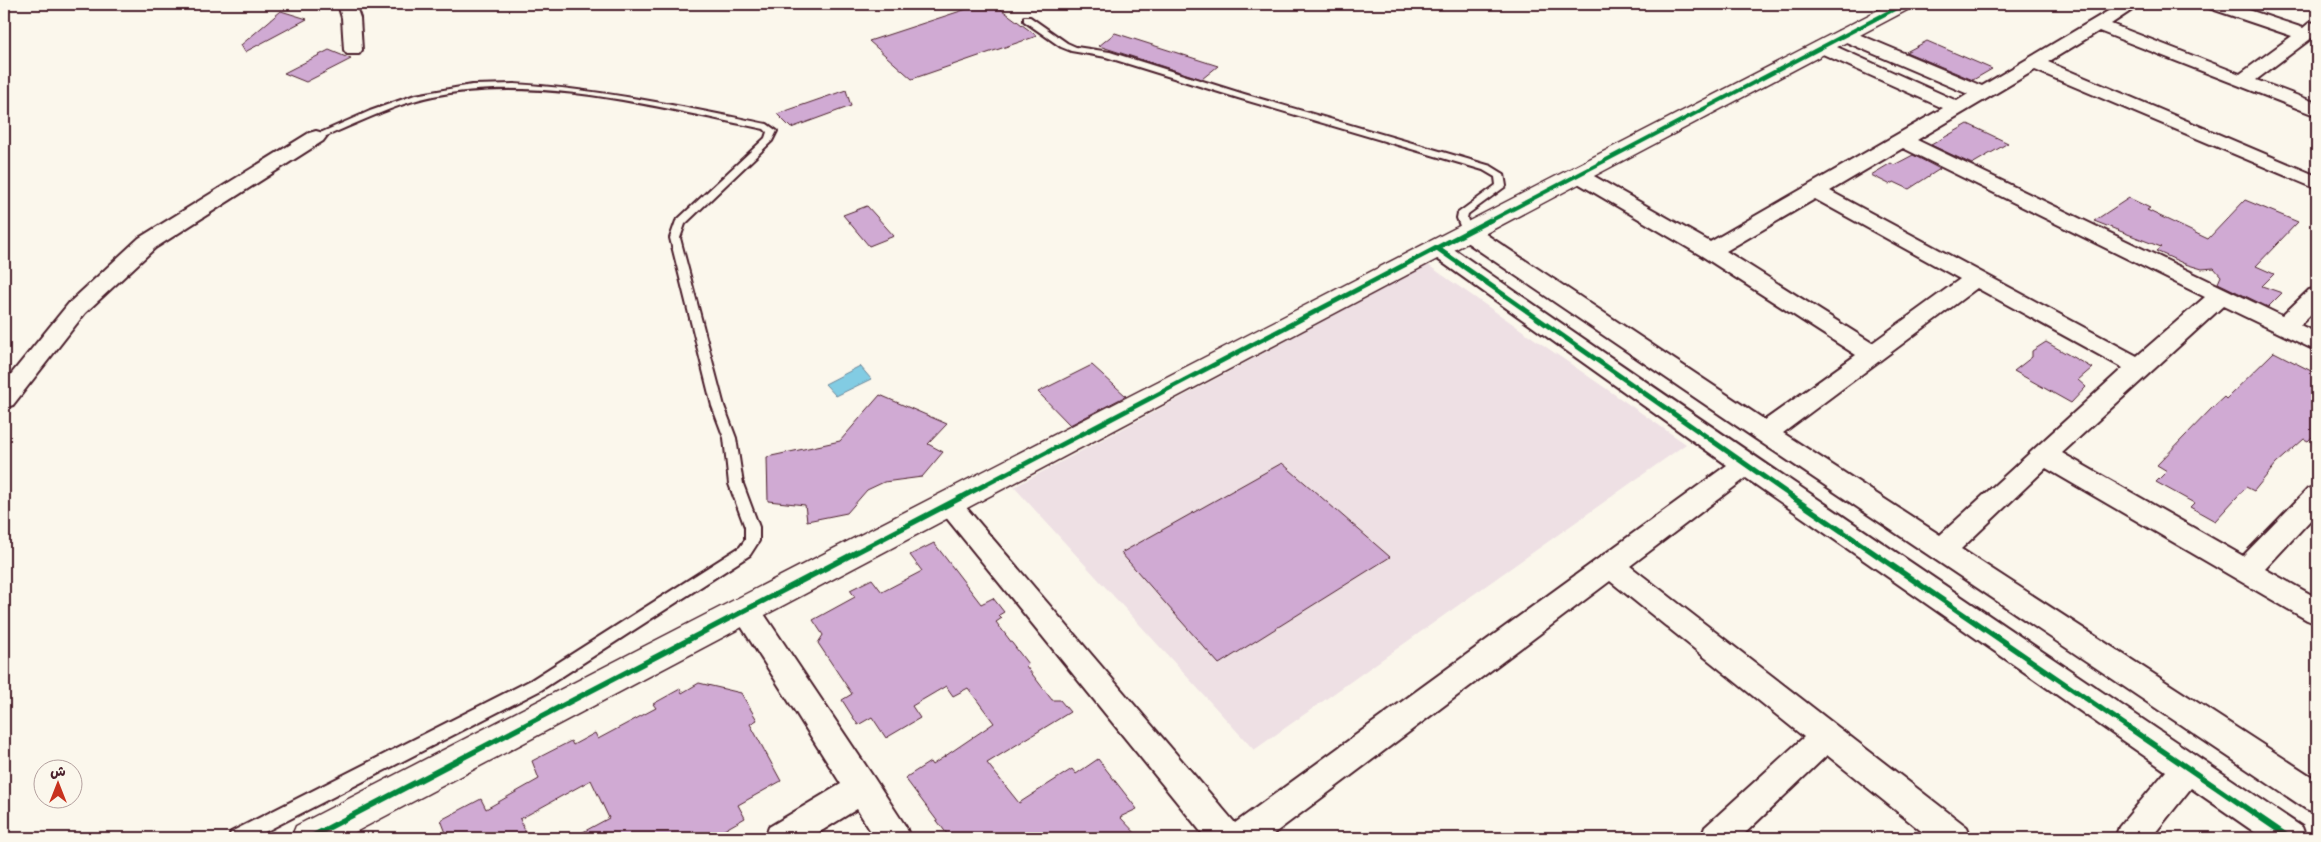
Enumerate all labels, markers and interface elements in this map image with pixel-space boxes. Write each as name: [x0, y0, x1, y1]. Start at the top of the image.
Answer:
north arrow: [32, 760, 82, 810]
text: ش: [50, 762, 66, 780]

